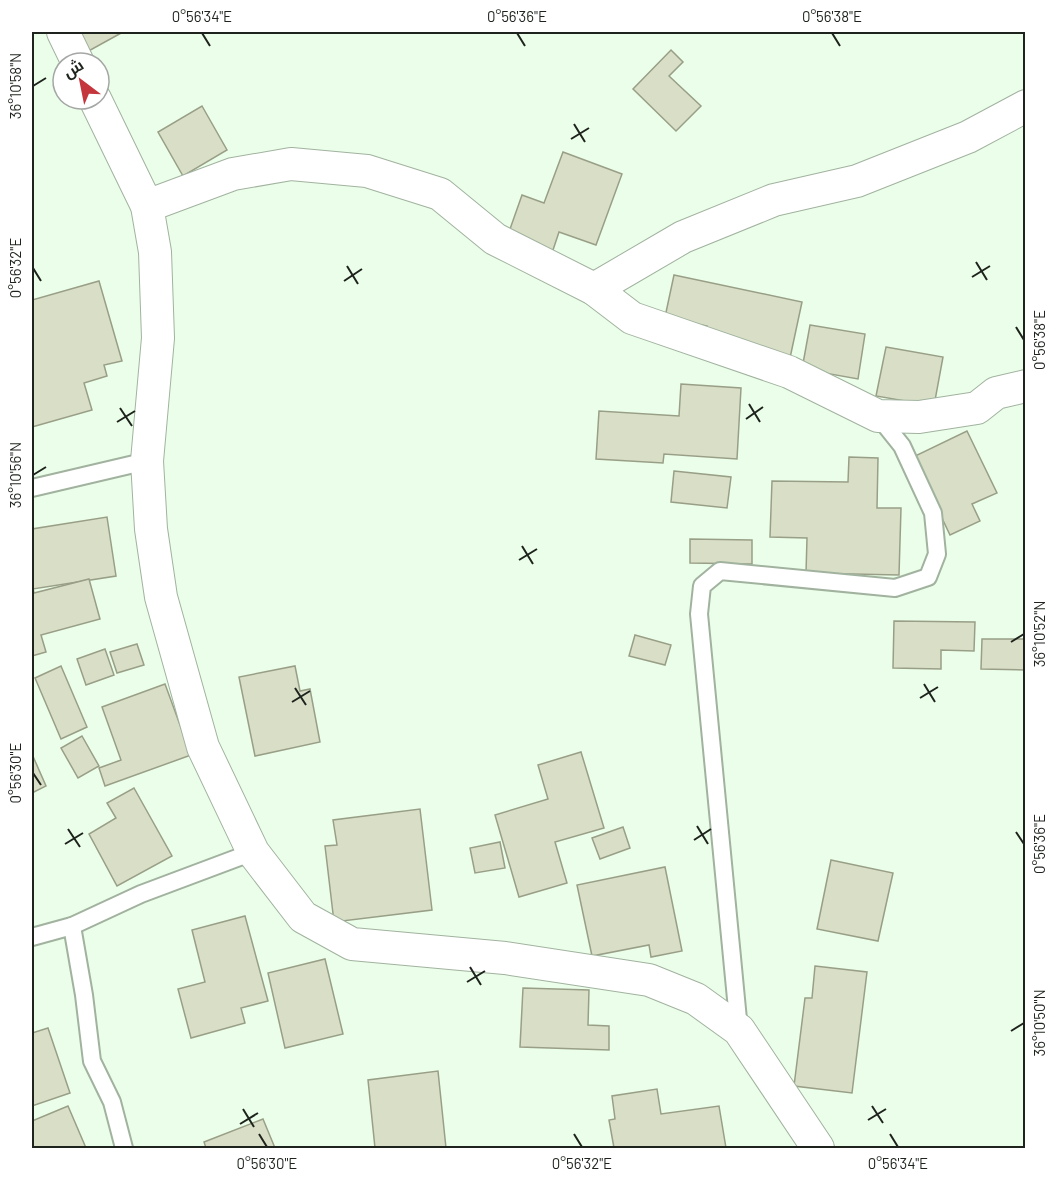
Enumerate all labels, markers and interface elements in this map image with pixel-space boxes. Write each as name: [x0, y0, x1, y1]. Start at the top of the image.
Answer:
text: 0°56'34"E: [172, 7, 232, 25]
text: 0°56'36"E: [487, 7, 547, 25]
text: 0°56'38"E: [802, 7, 862, 25]
north arrow: [51, 51, 111, 111]
text: 36°10'58"N: [6, 53, 24, 119]
text: ش: [59, 54, 87, 82]
text: 0°56'32"E: [6, 238, 24, 298]
text: 0°56'38"E: [1030, 310, 1048, 370]
text: 36°10'56"N: [6, 442, 24, 508]
text: 36°10'52"N: [1030, 601, 1048, 667]
text: 0°56'30"E: [6, 743, 24, 803]
text: 0°56'36"E: [1030, 814, 1048, 874]
text: 36°10'50"N: [1030, 989, 1048, 1057]
text: 0°56'30"E: [237, 1154, 297, 1172]
text: 0°56'32"E: [552, 1154, 612, 1172]
text: 0°56'34"E: [868, 1154, 928, 1172]

